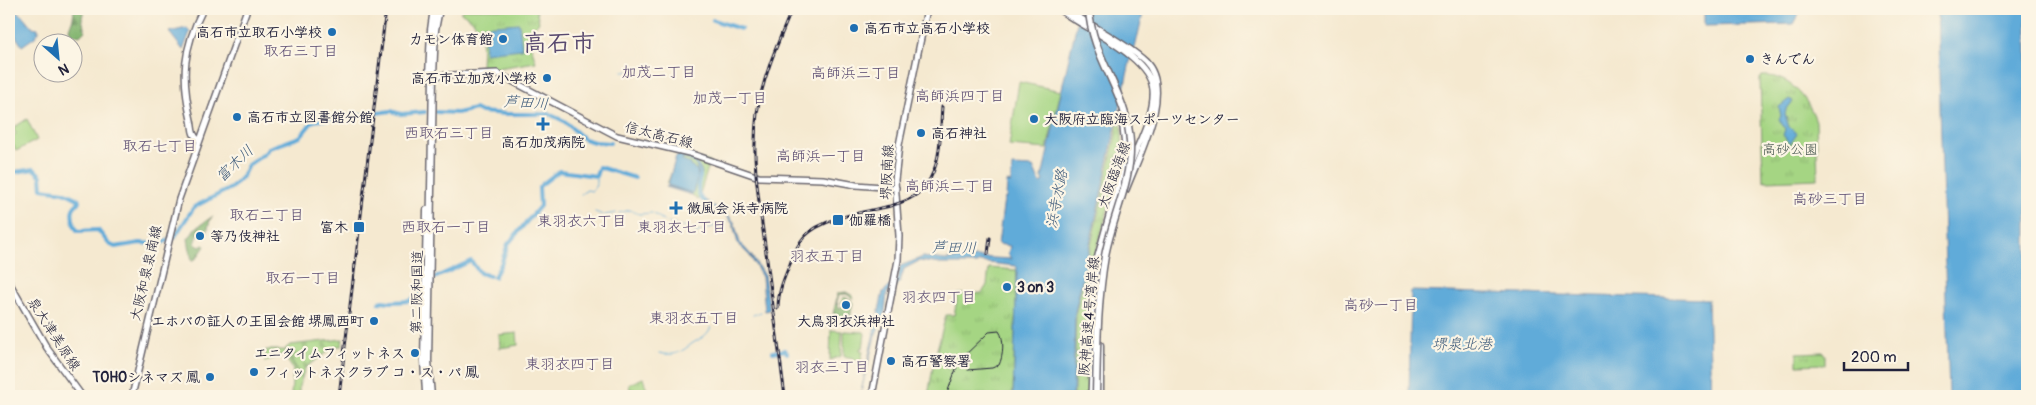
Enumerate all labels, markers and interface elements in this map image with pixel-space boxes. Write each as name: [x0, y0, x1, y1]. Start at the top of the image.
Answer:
place label: 高石市立高石小学校: [864, 20, 990, 37]
marker: 高石市立高石小学校: [848, 22, 860, 34]
place label: 高石市立取石小学校: [196, 24, 322, 41]
marker: 高石市立取石小学校: [326, 26, 338, 38]
district label: 高石市: [523, 29, 595, 58]
place label: カモン体育館: [409, 31, 493, 48]
north arrow: [32, 32, 82, 82]
marker: カモン体育館: [497, 33, 509, 45]
district label: 取石三丁目: [263, 42, 339, 61]
place label: きんでん: [1760, 51, 1815, 68]
marker: きんでん: [1744, 53, 1756, 65]
text: N: [56, 59, 72, 79]
district label: 加茂二丁目: [621, 63, 697, 82]
district label: 高師浜三丁目: [811, 64, 901, 83]
place label: 高石市立加茂小学校: [411, 70, 537, 87]
marker: 高石市立加茂小学校: [541, 72, 553, 84]
district label: 高師浜四丁目: [915, 87, 1005, 106]
district label: 加茂一丁目: [692, 89, 768, 108]
water label: 芦田川: [503, 92, 549, 114]
place label: 高石市立図書館分館: [247, 109, 373, 126]
marker: 高石市立図書館分館: [231, 111, 243, 123]
place label: 大阪府立臨海スポーツセンター: [1044, 111, 1240, 128]
marker: 大阪府立臨海スポーツセンター: [1028, 113, 1040, 125]
marker: 高石加茂病院: [536, 117, 550, 131]
street label: 信太高石線: [623, 118, 695, 152]
district label: 西取石三丁目: [404, 124, 494, 143]
place label: 高石神社: [931, 125, 987, 142]
marker: 高石神社: [915, 127, 927, 139]
place label: 高石加茂病院: [501, 134, 585, 151]
district label: 取石七丁目: [122, 137, 198, 156]
street label: 大阪臨海線: [1094, 139, 1134, 211]
park label: 高砂公園: [1762, 141, 1818, 158]
water label: 富木川: [212, 142, 258, 186]
street label: 堺阪南線: [877, 144, 897, 200]
district label: 高師浜一丁目: [776, 147, 866, 166]
water label: 浜寺水路: [1042, 167, 1072, 230]
district label: 高師浜二丁目: [905, 177, 995, 196]
district label: 高砂三丁目: [1792, 190, 1868, 209]
place label: 微風会 浜寺病院: [687, 200, 788, 217]
marker: 微風会 浜寺病院: [669, 201, 683, 215]
district label: 取石二丁目: [229, 206, 305, 225]
district label: 東羽衣六丁目: [537, 212, 627, 231]
place label: 伽羅橋: [849, 212, 891, 229]
marker: 伽羅橋: [831, 213, 845, 227]
district label: 西取石一丁目: [401, 218, 491, 237]
district label: 東羽衣七丁目: [637, 218, 727, 237]
place label: 富木: [320, 219, 348, 236]
marker: 富木: [352, 220, 366, 234]
street label: 大阪和泉泉南線: [127, 223, 165, 323]
place label: 等乃伎神社: [210, 228, 280, 245]
marker: 等乃伎神社: [194, 230, 206, 242]
water label: 芦田川: [931, 238, 977, 258]
district label: 羽衣五丁目: [789, 247, 865, 266]
street label: 第二阪和国道: [408, 250, 426, 334]
street label: 阪神高速4号湾岸線: [1075, 255, 1103, 377]
district label: 取石一丁目: [265, 269, 341, 288]
place label: 3 on 3: [1017, 279, 1054, 296]
marker: 3 on 3: [1001, 281, 1013, 293]
district label: 羽衣四丁目: [901, 288, 977, 307]
street label: 泉大津美原線: [24, 294, 84, 374]
district label: 高砂一丁目: [1343, 296, 1419, 315]
marker: 大鳥羽衣浜神社: [840, 299, 852, 311]
district label: 東羽衣五丁目: [649, 309, 739, 328]
place label: エホバの証人の王国会館 堺鳳西町: [151, 313, 364, 330]
place label: 大鳥羽衣浜神社: [797, 313, 895, 330]
marker: エホバの証人の王国会館 堺鳳西町: [368, 315, 380, 327]
water label: 堺泉北港: [1432, 335, 1493, 354]
scale bar: [1844, 340, 1907, 372]
place label: エニタイムフィットネス: [254, 345, 405, 362]
marker: エニタイムフィットネス: [409, 347, 421, 359]
text: 200 m: [1851, 348, 1896, 367]
place label: 高石警察署: [901, 353, 971, 370]
district label: 東羽衣四丁目: [525, 355, 615, 374]
marker: 高石警察署: [885, 355, 897, 367]
district label: 羽衣三丁目: [794, 358, 870, 377]
place label: フィットネスクラブ コ・ス・パ 鳳: [264, 364, 479, 381]
marker: フィットネスクラブ コ・ス・パ 鳳: [248, 366, 260, 378]
place label: TOHOシネマズ 鳳: [92, 369, 200, 386]
marker: TOHOシネマズ 鳳: [204, 371, 216, 383]

